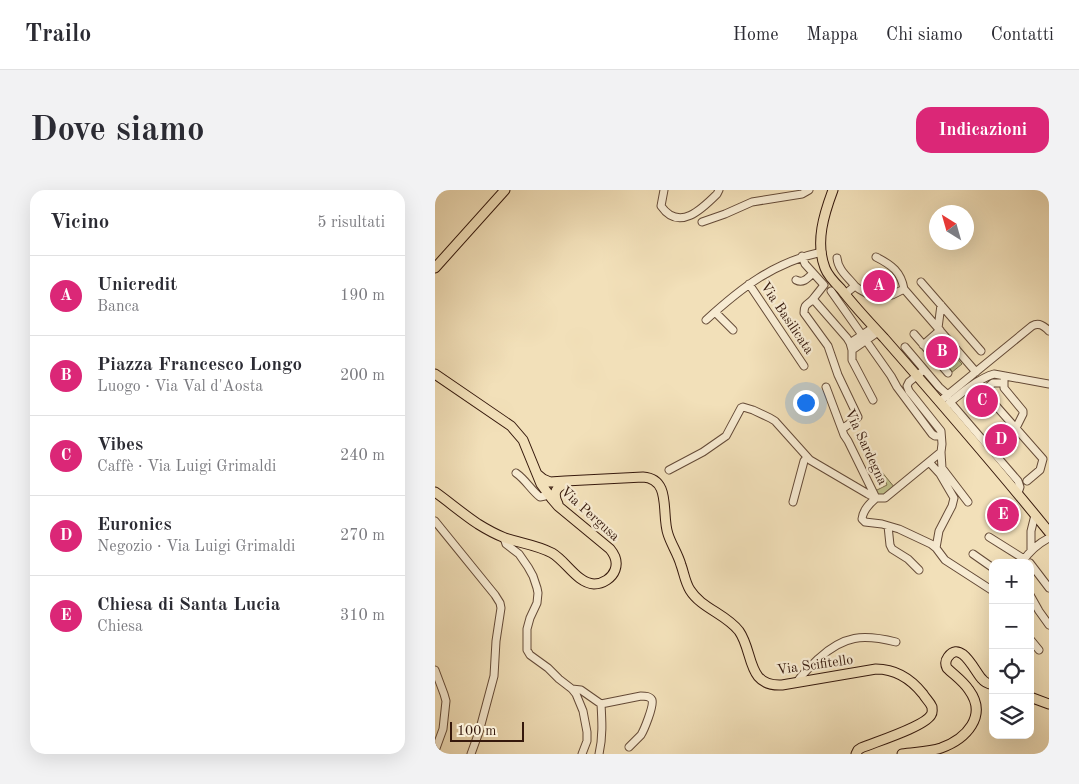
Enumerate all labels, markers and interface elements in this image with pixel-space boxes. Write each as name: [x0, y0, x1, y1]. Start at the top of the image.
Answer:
text: Trailo: [25, 23, 91, 47]
text: Home: [733, 26, 779, 44]
text: Mappa: [807, 26, 858, 44]
text: Chi siamo: [886, 26, 963, 44]
text: Contatti: [991, 26, 1054, 44]
button: Indicazioni: [916, 107, 1049, 153]
text: Dove siamo: [30, 113, 205, 148]
north arrow: [929, 205, 974, 250]
text: Vicino: [50, 212, 109, 233]
text: 5 risultati: [317, 215, 385, 231]
pin: A: [863, 267, 895, 305]
text: Unicredit: [97, 276, 177, 295]
street label: Via Basilicata: [758, 279, 816, 357]
text: A: [60, 288, 72, 304]
text: 190 m: [340, 288, 385, 304]
text: Banca: [97, 299, 139, 315]
pin: B: [926, 333, 958, 371]
text: Piazza Francesco Longo: [97, 356, 302, 375]
text: B: [60, 368, 72, 384]
text: 200 m: [340, 368, 385, 384]
text: Luogo · Via Val d'Aosta: [97, 379, 263, 395]
pin: C: [966, 382, 998, 420]
your location: [793, 390, 819, 416]
street label: Via Sardegna: [842, 407, 890, 487]
pin: D: [985, 421, 1017, 459]
text: Vibes: [97, 436, 143, 455]
text: C: [61, 448, 71, 464]
text: 240 m: [340, 448, 385, 464]
text: Caffè · Via Luigi Grimaldi: [97, 459, 276, 475]
street label: Via Pergusa: [558, 484, 622, 544]
pin: E: [987, 496, 1019, 534]
text: Euronics: [97, 516, 172, 535]
text: D: [60, 528, 72, 544]
text: 270 m: [340, 528, 385, 544]
text: Negozio · Via Luigi Grimaldi: [97, 539, 295, 555]
map controls: [989, 559, 1034, 739]
button: +: [989, 559, 1034, 604]
text: Chiesa di Santa Lucia: [97, 596, 280, 615]
button: −: [989, 604, 1034, 649]
text: E: [60, 608, 72, 624]
text: 310 m: [340, 608, 385, 624]
text: Chiesa: [97, 619, 143, 635]
button: locate: [989, 649, 1034, 694]
street label: Via Scifitello: [776, 653, 854, 677]
button: layers: [989, 694, 1034, 739]
scale bar: [450, 719, 524, 742]
text: 100 m: [457, 724, 496, 738]

